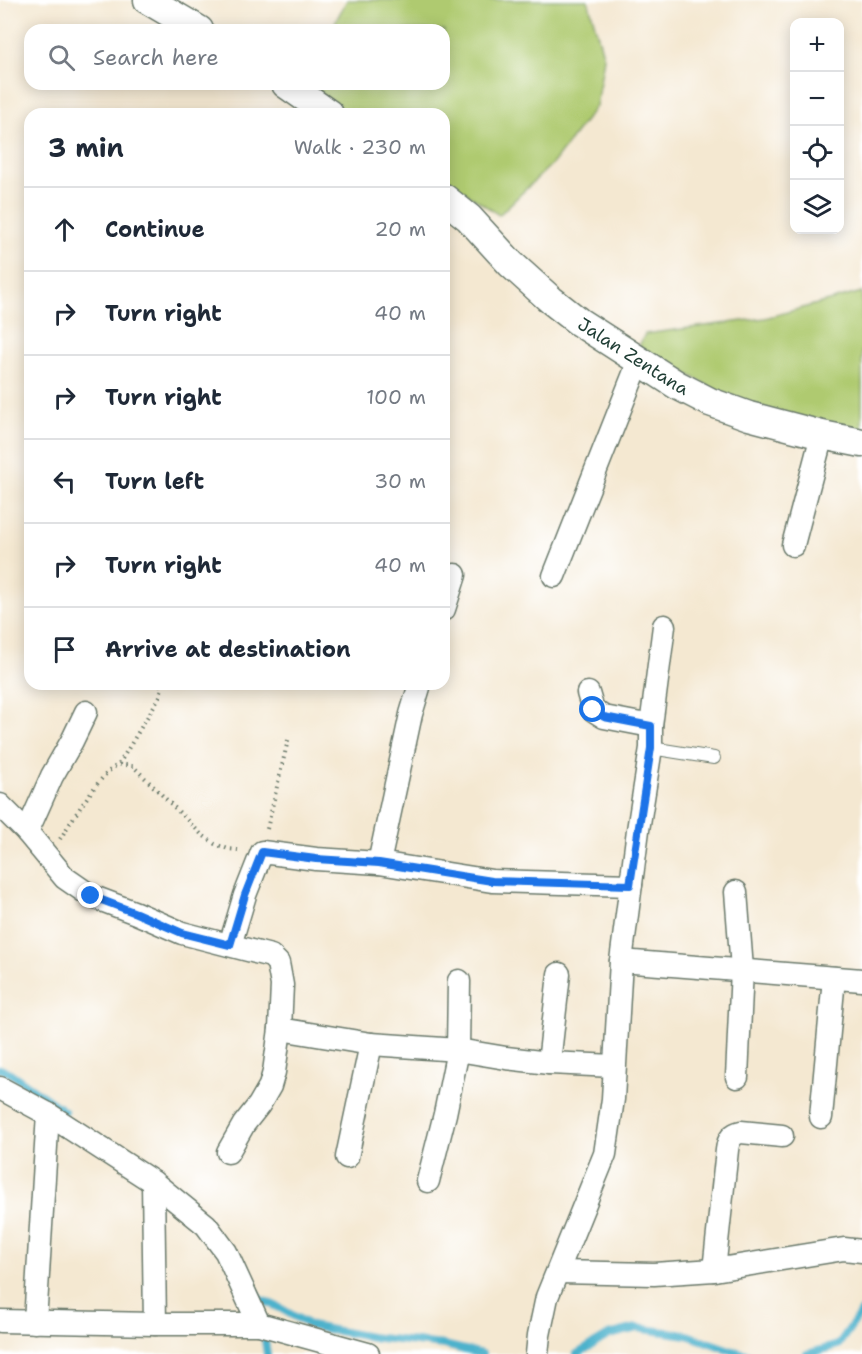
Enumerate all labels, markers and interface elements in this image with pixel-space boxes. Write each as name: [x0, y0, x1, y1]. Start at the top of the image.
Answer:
map controls: [790, 18, 844, 234]
button: +: [790, 18, 844, 72]
search box: [24, 24, 450, 90]
icon: search: [45, 41, 78, 74]
text: Search here: [93, 43, 219, 72]
button: −: [790, 72, 844, 126]
button: locate: [790, 126, 844, 180]
text: 3 min: [48, 130, 124, 165]
text: Walk · 230 m: [294, 134, 426, 160]
button: layers: [790, 180, 844, 234]
icon: ahead: [48, 213, 81, 246]
text: Continue: [105, 215, 205, 244]
text: 20 m: [375, 216, 426, 242]
icon: right: [48, 297, 81, 330]
text: Turn right: [105, 299, 222, 328]
text: 40 m: [374, 300, 426, 326]
street label: Jalan Zentana: [573, 312, 693, 401]
icon: right: [48, 381, 81, 414]
text: Turn right: [105, 383, 222, 412]
text: 100 m: [366, 384, 426, 410]
icon: left: [48, 465, 81, 498]
text: Turn left: [105, 467, 204, 496]
text: 30 m: [374, 468, 426, 494]
icon: right: [48, 549, 81, 582]
text: Turn right: [105, 551, 222, 580]
text: 40 m: [374, 552, 426, 578]
icon: arrive: [48, 633, 81, 666]
text: Arrive at destination: [105, 635, 351, 664]
route start: [579, 696, 605, 722]
route end: [77, 882, 103, 908]

